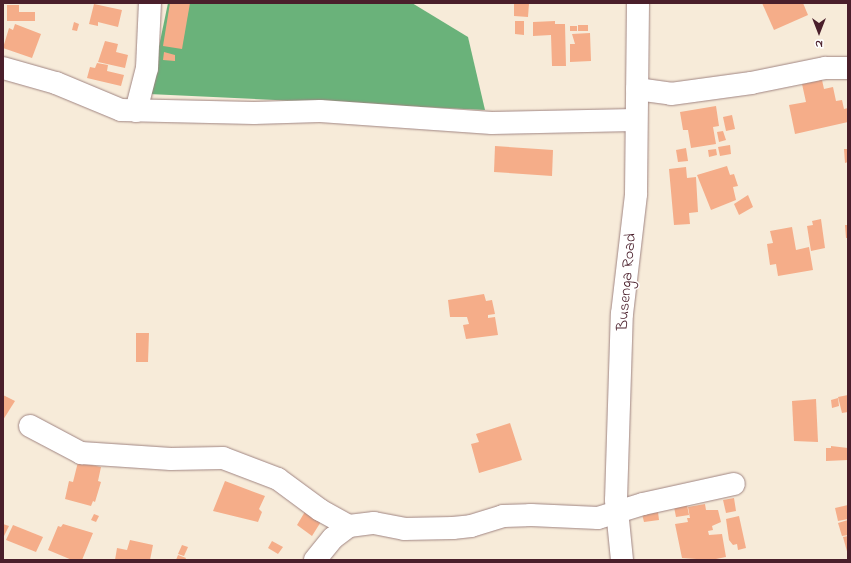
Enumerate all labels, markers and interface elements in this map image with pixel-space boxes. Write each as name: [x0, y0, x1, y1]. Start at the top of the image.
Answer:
north arrow: [799, 12, 839, 52]
text: N: [815, 36, 823, 52]
street label: Busenga Road: [613, 232, 641, 332]

